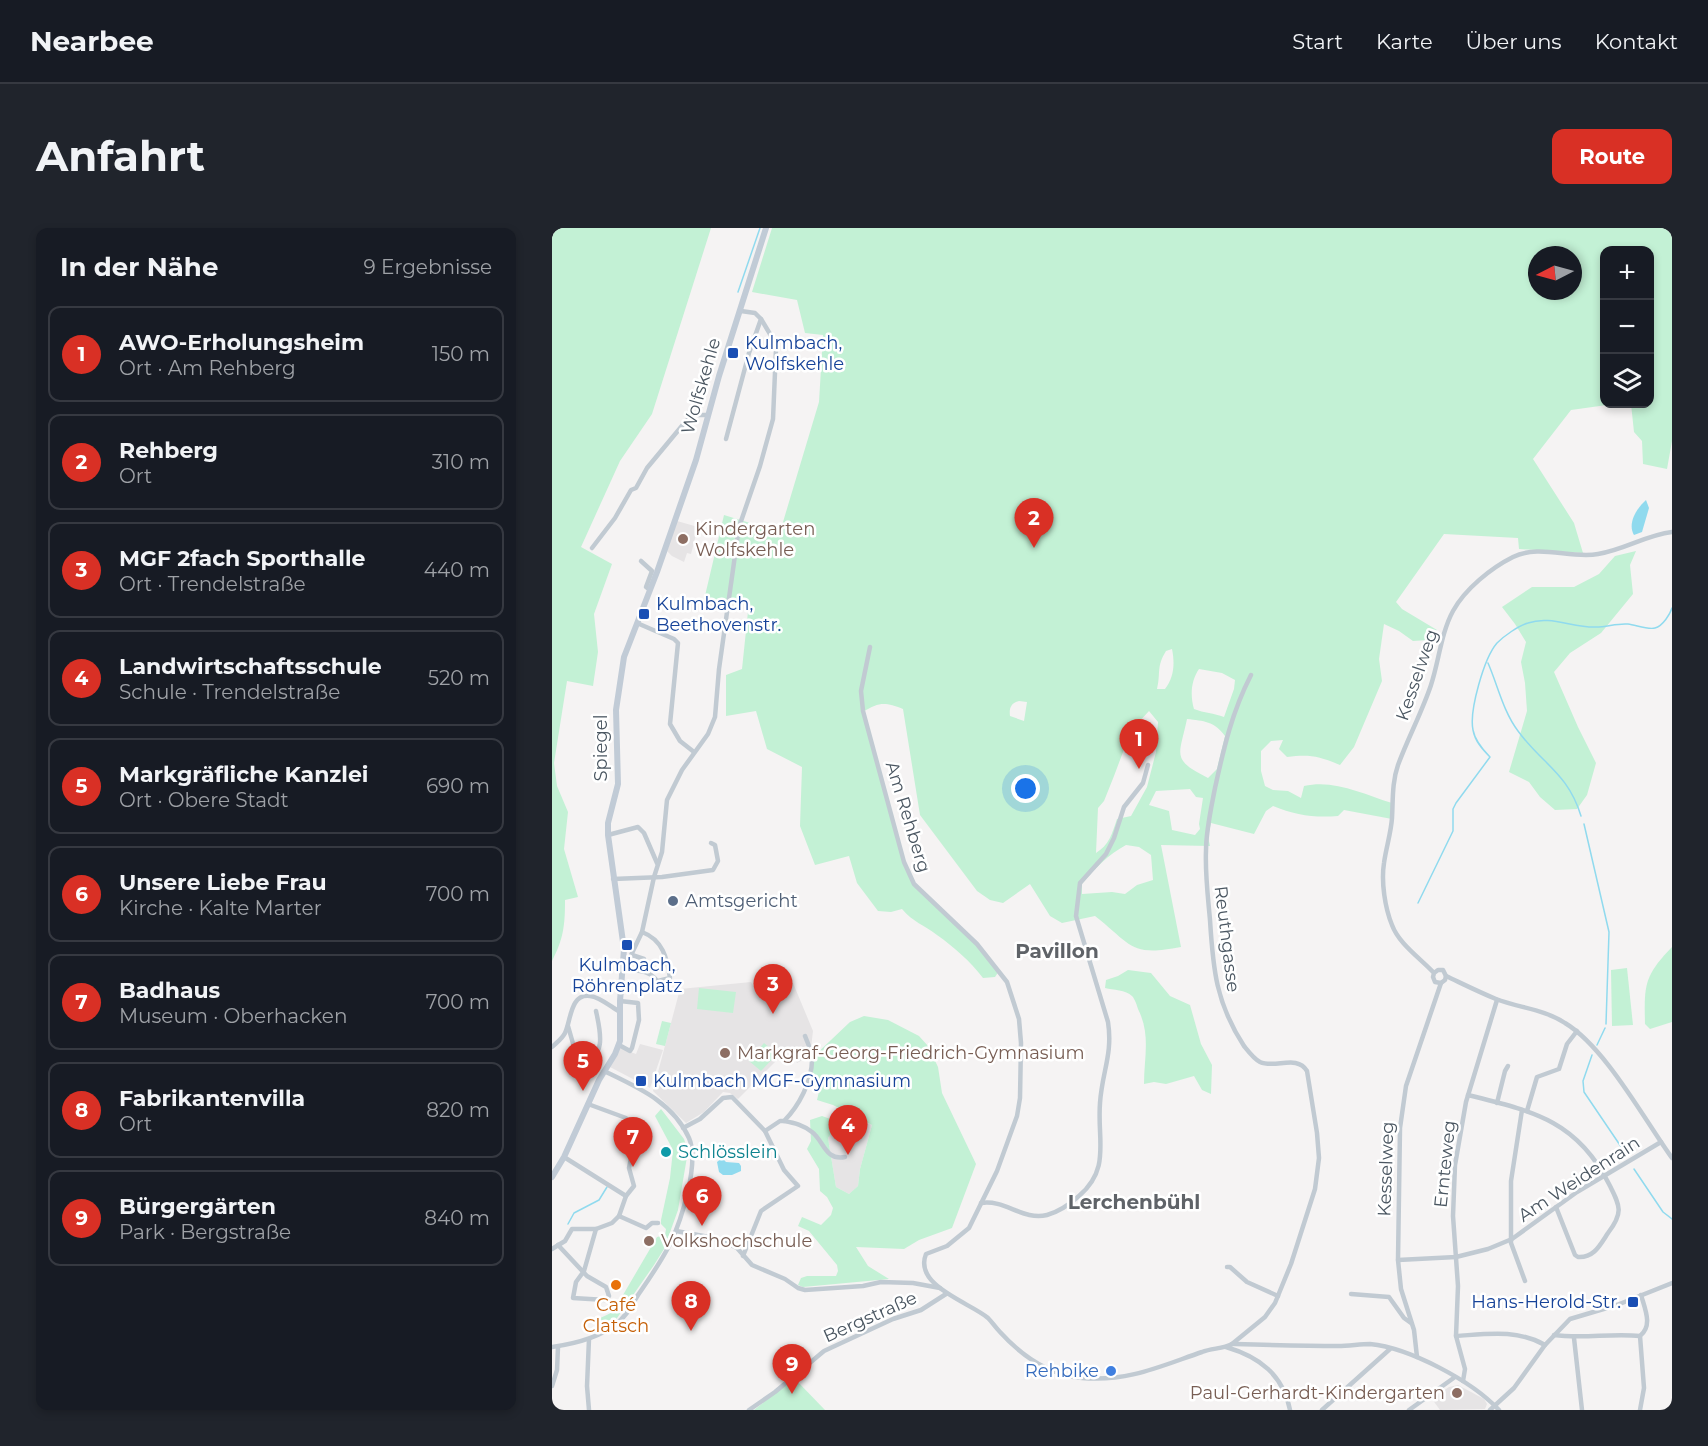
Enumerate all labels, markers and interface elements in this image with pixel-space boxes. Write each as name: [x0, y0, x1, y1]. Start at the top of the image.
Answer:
text: Nearbee: [30, 24, 154, 58]
text: Start: [1292, 29, 1343, 54]
text: Karte: [1376, 29, 1433, 54]
text: Über uns: [1466, 29, 1562, 54]
text: Kontakt: [1595, 29, 1678, 54]
button: Route: [1552, 129, 1672, 184]
text: Anfahrt: [36, 130, 205, 182]
north arrow: [1528, 246, 1582, 300]
map controls: [1600, 246, 1654, 408]
button: +: [1600, 246, 1654, 300]
text: In der Nähe: [60, 251, 218, 283]
text: 9 Ergebnisse: [364, 255, 492, 279]
button: −: [1600, 300, 1654, 354]
text: AWO-Erholungsheim: [119, 329, 364, 356]
place label: Kulmbach, Wolfskehle: [745, 332, 844, 375]
street label: Wolfskehle: [677, 335, 725, 437]
text: 1: [78, 342, 85, 366]
text: 150 m: [432, 342, 490, 366]
marker: Kulmbach, Wolfskehle: [726, 346, 740, 360]
button: layers: [1600, 354, 1654, 408]
text: Ort · Am Rehberg: [119, 356, 296, 380]
text: Rehberg: [119, 437, 218, 464]
text: 2: [76, 450, 87, 474]
text: 310 m: [432, 450, 490, 474]
text: Ort: [119, 464, 152, 488]
pin: 2: [1014, 498, 1054, 548]
place label: Kindergarten Wolfskehle: [695, 518, 815, 561]
marker: Kindergarten Wolfskehle: [676, 532, 690, 546]
text: MGF 2fach Sporthalle: [119, 545, 365, 572]
text: 3: [76, 558, 87, 582]
text: 440 m: [424, 558, 490, 582]
text: Ort · Trendelstraße: [119, 572, 306, 596]
place label: Kulmbach, Beethovenstr.: [656, 593, 781, 636]
marker: Kulmbach, Beethovenstr.: [637, 607, 651, 621]
street label: Kesselweg: [1391, 626, 1443, 724]
text: Landwirtschaftsschule: [119, 653, 382, 680]
text: 4: [75, 666, 88, 690]
text: 520 m: [428, 666, 490, 690]
text: Schule · Trendelstraße: [119, 680, 340, 704]
street label: Spiegel: [590, 714, 612, 782]
pin: 1: [1120, 720, 1158, 769]
street label: Am Rehberg: [881, 759, 935, 875]
text: Markgräfliche Kanzlei: [119, 761, 368, 788]
text: 5: [76, 774, 87, 798]
text: 690 m: [426, 774, 490, 798]
your location: [1011, 774, 1040, 803]
text: Ort · Obere Stadt: [119, 788, 289, 812]
text: Unsere Liebe Frau: [119, 869, 327, 896]
text: 6: [75, 882, 88, 906]
text: 700 m: [426, 882, 490, 906]
street label: Reuthgasse: [1210, 885, 1244, 993]
place label: Amtsgericht: [685, 890, 798, 912]
marker: Amtsgericht: [666, 894, 680, 908]
text: Kirche · Kalte Marter: [119, 896, 322, 920]
marker: Kulmbach, Röhrenplatz: [620, 938, 634, 952]
district label: Pavillon: [1015, 939, 1099, 963]
place label: Kulmbach, Röhrenplatz: [572, 954, 682, 997]
pin: 3: [754, 964, 792, 1014]
text: Badhaus: [119, 977, 220, 1004]
text: 7: [75, 990, 88, 1014]
text: 700 m: [426, 990, 490, 1014]
text: Museum · Oberhacken: [119, 1004, 347, 1028]
pin: 5: [564, 1042, 603, 1091]
place label: Markgraf-Georg-Friedrich-Gymnasium: [737, 1042, 1085, 1064]
marker: Markgraf-Georg-Friedrich-Gymnasium: [718, 1046, 732, 1060]
place label: Kulmbach MGF-Gymnasium: [653, 1070, 911, 1092]
marker: Kulmbach MGF-Gymnasium: [634, 1074, 648, 1088]
text: Fabrikantenvilla: [119, 1085, 305, 1112]
text: 8: [75, 1098, 88, 1122]
text: 820 m: [426, 1098, 490, 1122]
pin: 4: [828, 1106, 868, 1155]
text: Ort: [119, 1112, 152, 1136]
pin: 7: [614, 1118, 652, 1167]
street label: Ernteweg: [1429, 1119, 1461, 1209]
street label: Kesselweg: [1373, 1121, 1399, 1217]
street label: Am Weidenrain: [1514, 1131, 1644, 1227]
place label: Schlösslein: [678, 1141, 778, 1163]
marker: Schlösslein: [659, 1145, 673, 1159]
pin: 6: [682, 1176, 722, 1226]
district label: Lerchenbühl: [1068, 1190, 1200, 1214]
text: Bürgergärten: [119, 1193, 276, 1220]
text: 9: [75, 1206, 88, 1230]
text: 840 m: [424, 1206, 490, 1230]
text: Park · Bergstraße: [119, 1220, 291, 1244]
place label: Volkshochschule: [661, 1230, 812, 1252]
marker: Volkshochschule: [642, 1234, 656, 1248]
marker: Café Clatsch: [609, 1278, 623, 1292]
pin: 8: [672, 1282, 710, 1331]
street label: Bergstraße: [820, 1287, 920, 1347]
place label: Hans-Herold-Str.: [1471, 1291, 1621, 1313]
place label: Café Clatsch: [583, 1294, 649, 1337]
marker: Hans-Herold-Str.: [1626, 1295, 1640, 1309]
pin: 9: [772, 1344, 812, 1394]
place label: Rehbike: [1025, 1360, 1099, 1382]
marker: Rehbike: [1104, 1364, 1118, 1378]
place label: Paul-Gerhardt-Kindergarten: [1190, 1382, 1445, 1404]
marker: Paul-Gerhardt-Kindergarten: [1450, 1386, 1464, 1400]

